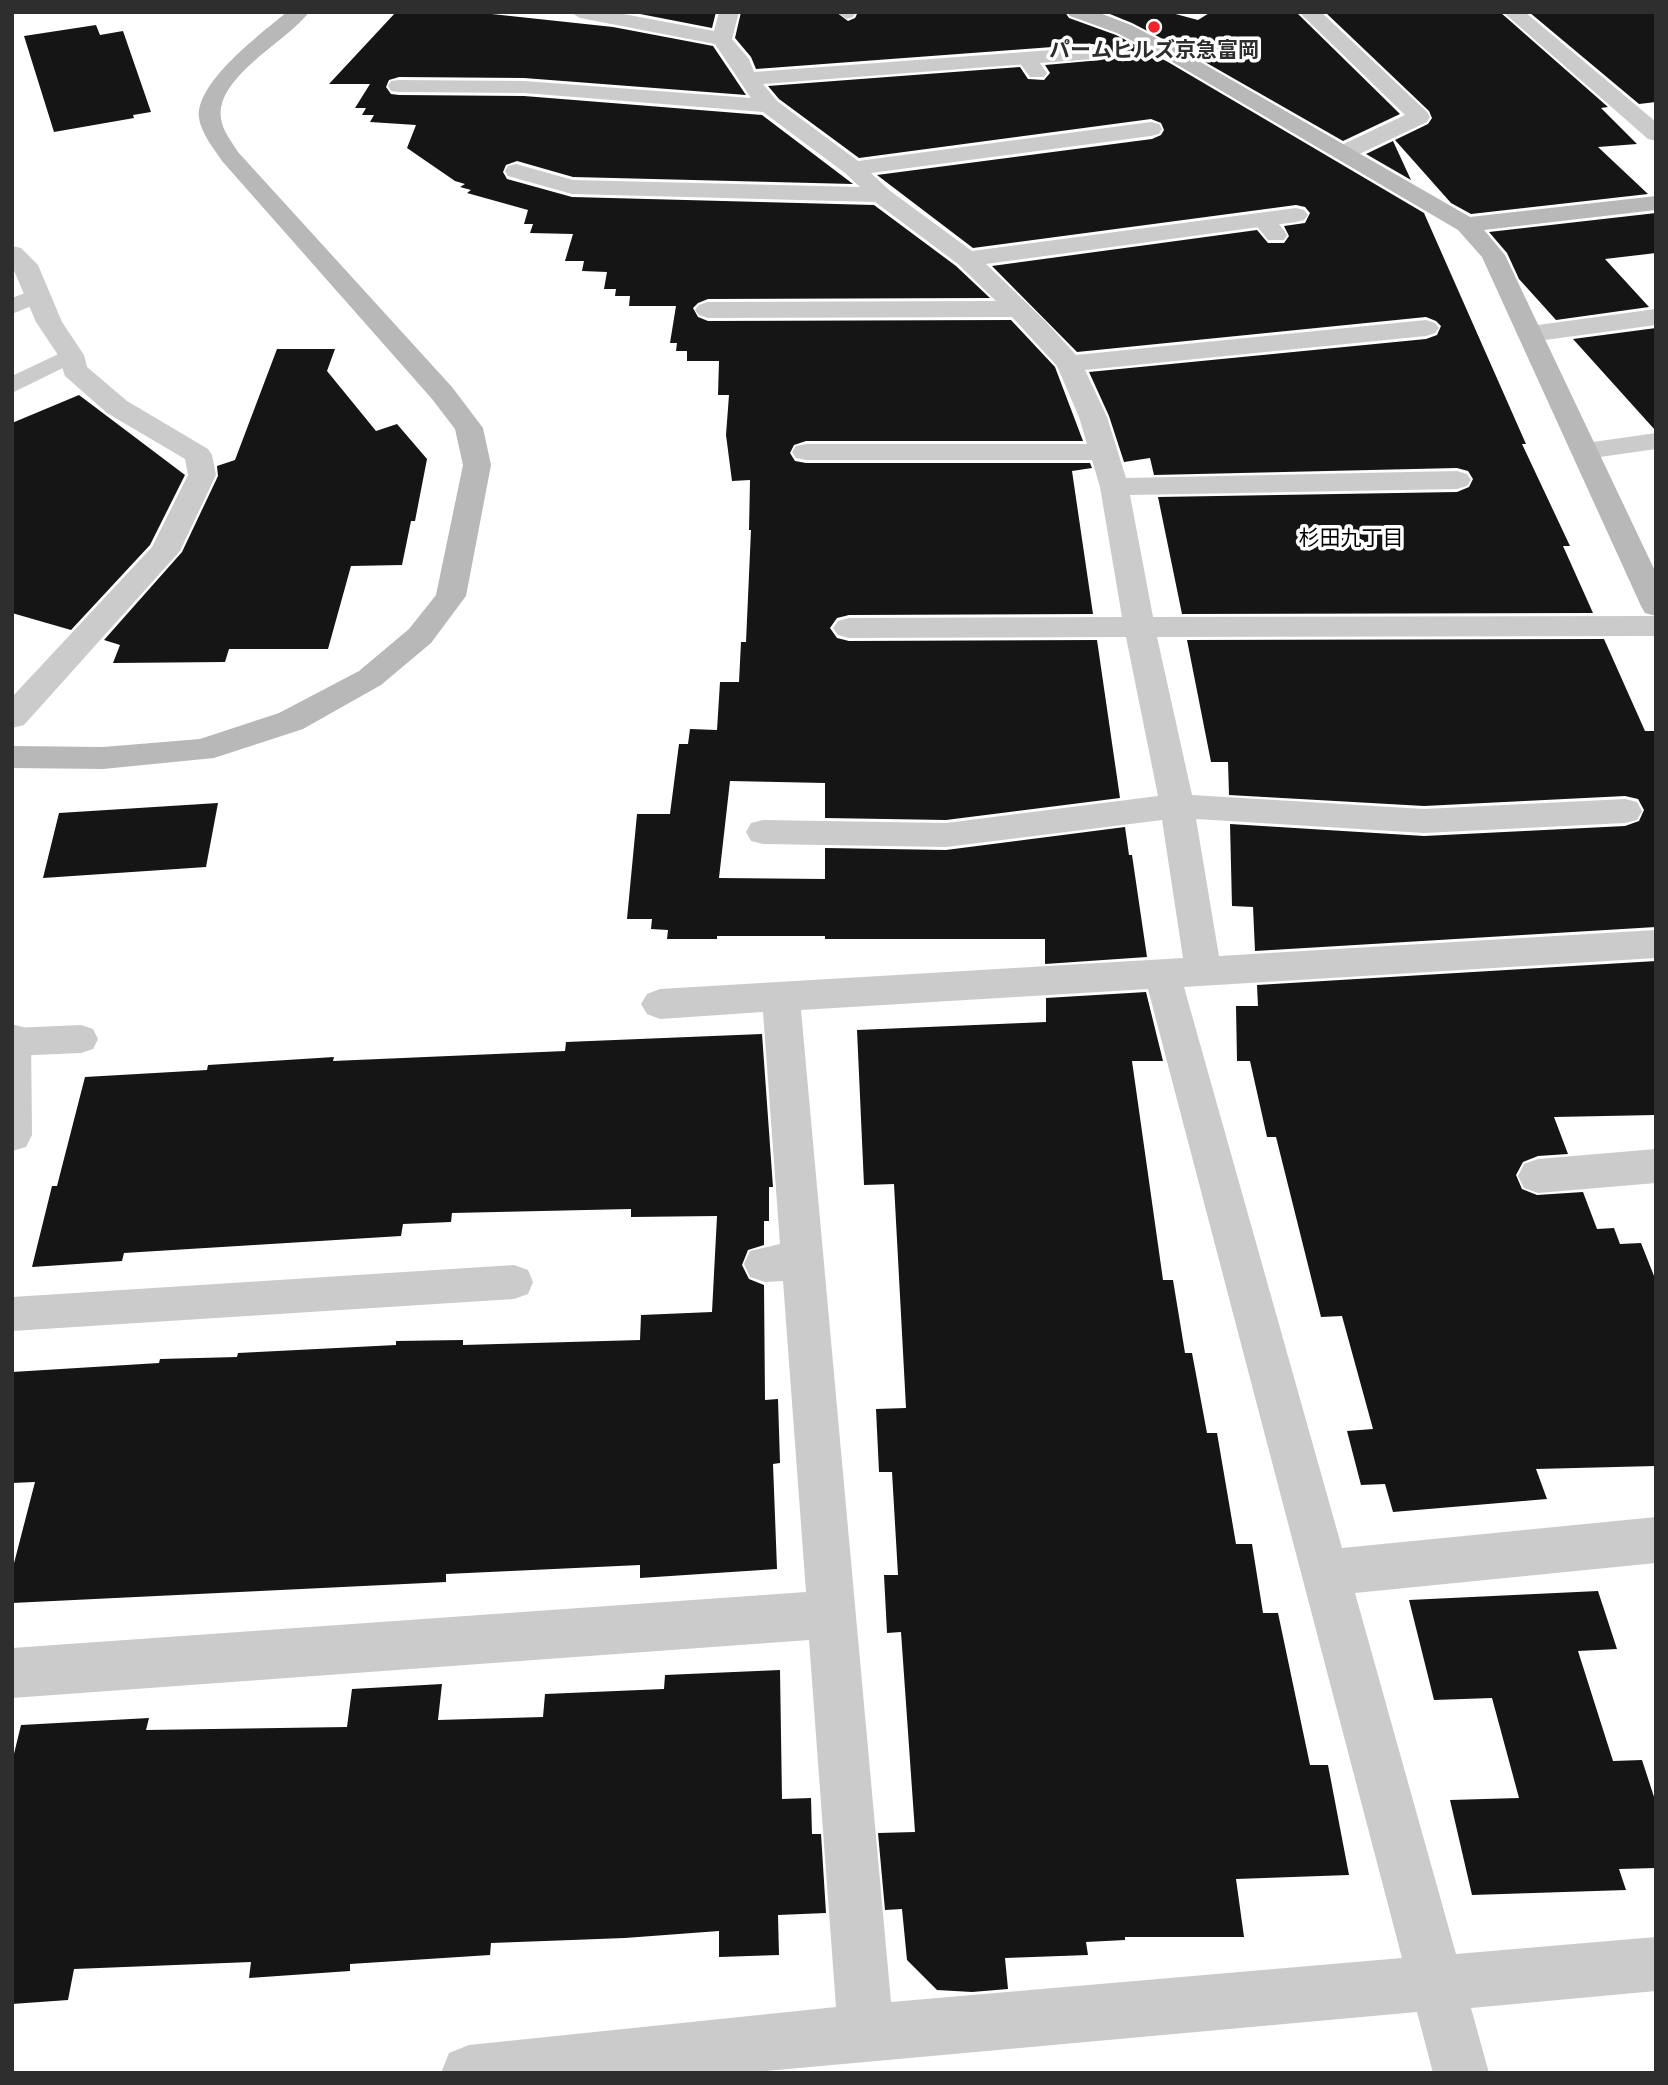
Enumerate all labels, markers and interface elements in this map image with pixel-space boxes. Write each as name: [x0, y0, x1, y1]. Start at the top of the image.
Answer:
marker: パームヒルズ京急富岡: [1146, 19, 1162, 35]
place label: パームヒルズ京急富岡: [1049, 38, 1259, 64]
district label: 杉田九丁目: [1299, 526, 1403, 552]

